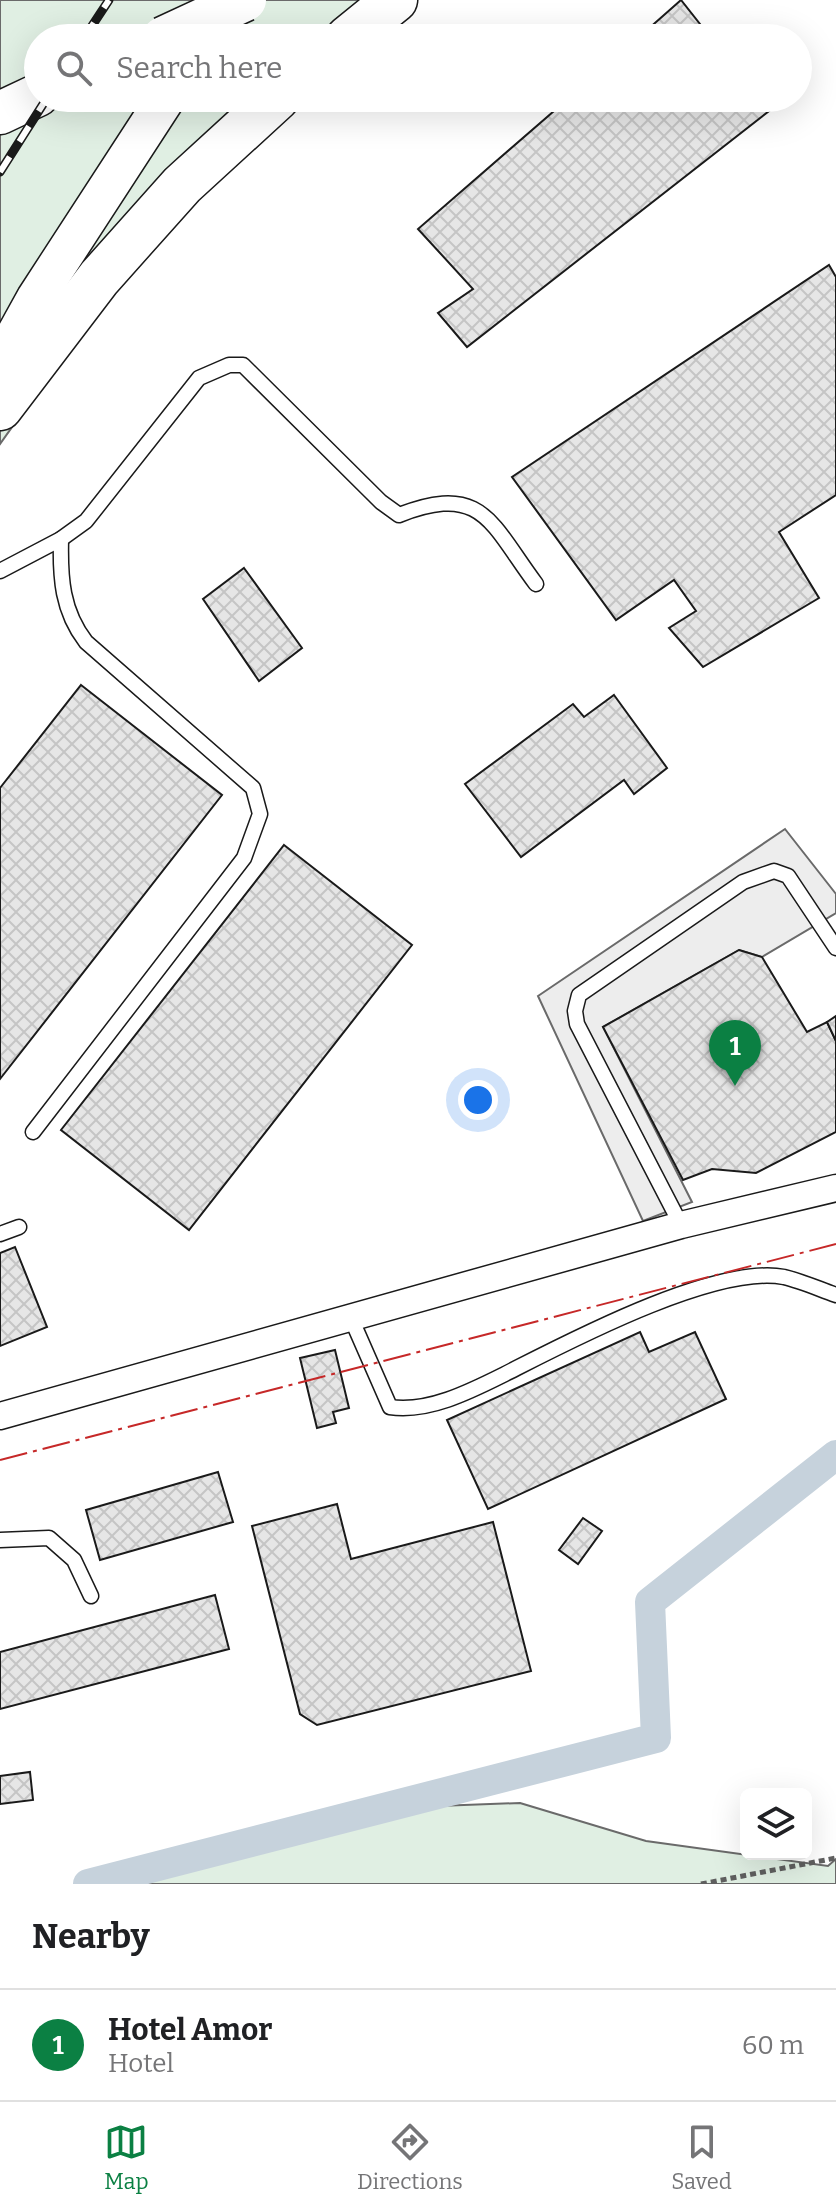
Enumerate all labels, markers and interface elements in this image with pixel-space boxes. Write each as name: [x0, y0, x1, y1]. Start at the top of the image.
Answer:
search box: [24, 24, 812, 112]
icon: search: [52, 46, 96, 90]
text: Search here: [116, 50, 283, 86]
pin: 1: [709, 1020, 761, 1086]
your location: [458, 1080, 498, 1120]
map controls: [740, 1788, 812, 1860]
button: layers: [740, 1788, 812, 1860]
text: Nearby: [32, 1916, 150, 1957]
text: Hotel Amor: [108, 2012, 272, 2048]
text: 1: [52, 2030, 64, 2061]
text: 60 m: [742, 2030, 804, 2061]
text: Hotel: [108, 2048, 174, 2079]
tab: Map: [104, 2120, 149, 2195]
tab: Directions: [357, 2120, 463, 2195]
tab: Saved: [671, 2120, 732, 2195]

